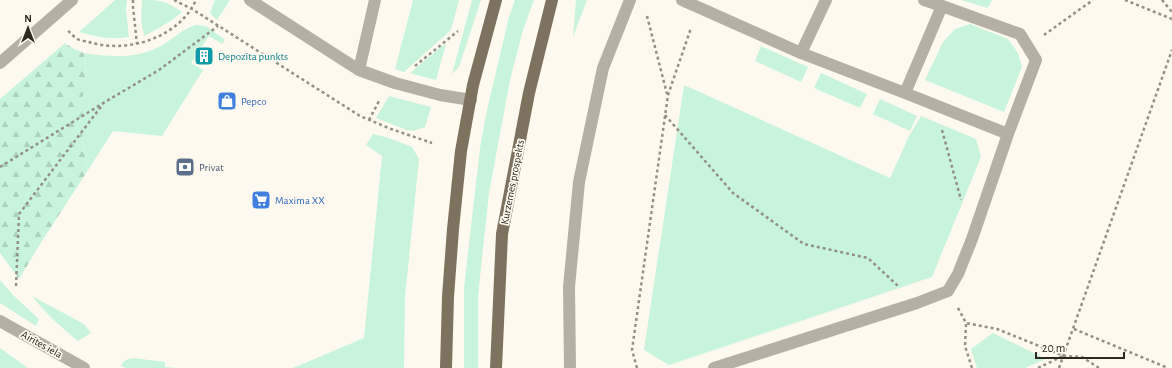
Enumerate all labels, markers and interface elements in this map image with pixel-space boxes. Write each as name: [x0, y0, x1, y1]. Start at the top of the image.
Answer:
north arrow: [8, 8, 48, 48]
text: N: [24, 13, 32, 24]
building icon: Depozīta punkts: [193, 45, 215, 67]
place label: Depozīta punkts: [218, 51, 288, 62]
shop icon: Pepco: [216, 90, 238, 112]
place label: Pepco: [241, 96, 267, 107]
street label: Kurzemes prospekts: [499, 139, 526, 225]
bank icon: Privat: [174, 156, 196, 178]
place label: Privat: [199, 162, 224, 173]
supermarket icon: Maxima XX: [250, 189, 272, 211]
place label: Maxima XX: [275, 195, 325, 206]
street label: Airītes iela: [19, 329, 64, 360]
scale bar: [1036, 334, 1124, 360]
text: 20 m: [1042, 342, 1065, 354]

